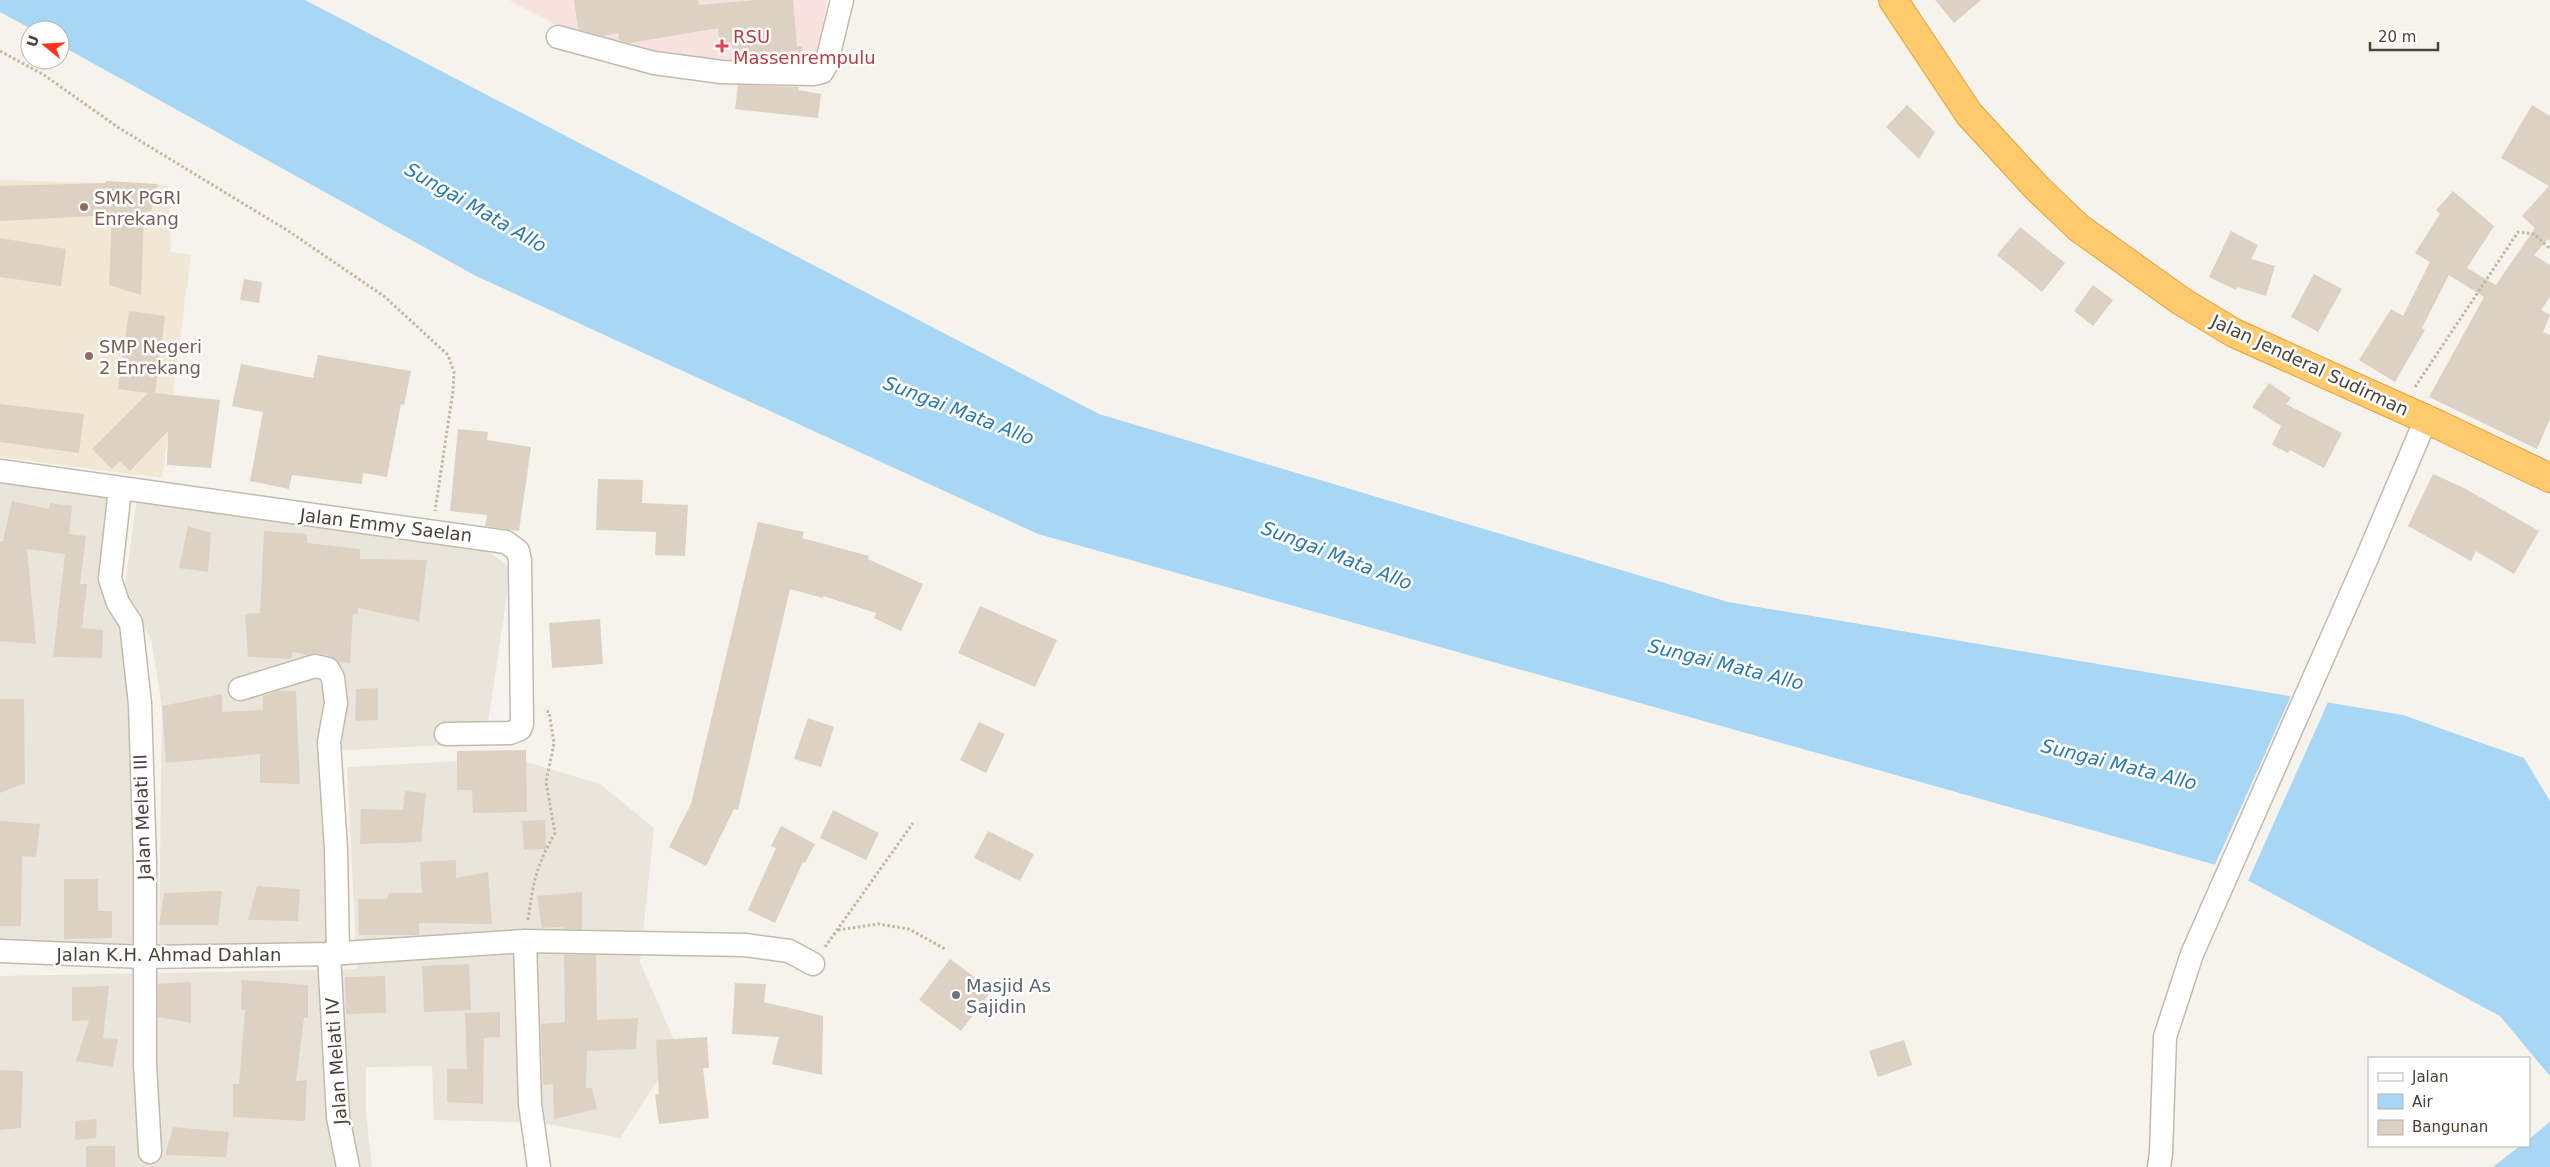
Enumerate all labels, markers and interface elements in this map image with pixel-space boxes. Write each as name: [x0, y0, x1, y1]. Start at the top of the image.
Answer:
north arrow: [20, 20, 70, 70]
scale bar: [2370, 20, 2438, 52]
place label: RSU Massenrempulu: [733, 26, 876, 68]
text: 20 m: [2378, 28, 2416, 46]
text: U: [23, 33, 42, 49]
marker: RSU Massenrempulu: [715, 39, 729, 53]
water label: Sungai Mata Allo: [401, 158, 551, 256]
place label: SMK PGRI Enrekang: [94, 187, 181, 229]
marker: SMK PGRI Enrekang: [78, 201, 90, 213]
street label: Jalan Jenderal Sudirman: [2207, 310, 2412, 420]
place label: SMP Negeri 2 Enrekang: [99, 336, 202, 378]
marker: SMP Negeri 2 Enrekang: [83, 350, 95, 362]
water label: Sungai Mata Allo: [881, 371, 1037, 449]
street label: Jalan Emmy Saelan: [298, 504, 473, 546]
water label: Sungai Mata Allo: [1259, 516, 1415, 594]
water label: Sungai Mata Allo: [1646, 634, 1806, 694]
water label: Sungai Mata Allo: [2039, 734, 2199, 794]
street label: Jalan Melati III: [129, 754, 155, 881]
street label: Jalan K.H. Ahmad Dahlan: [56, 944, 281, 965]
place label: Masjid As Sajidin: [966, 975, 1051, 1017]
marker: Masjid As Sajidin: [950, 989, 962, 1001]
street label: Jalan Melati IV: [321, 996, 351, 1126]
legend: [2368, 1057, 2530, 1147]
text: Jalan: [2411, 1068, 2448, 1086]
text: Air: [2412, 1093, 2433, 1111]
text: Bangunan: [2412, 1118, 2488, 1136]

